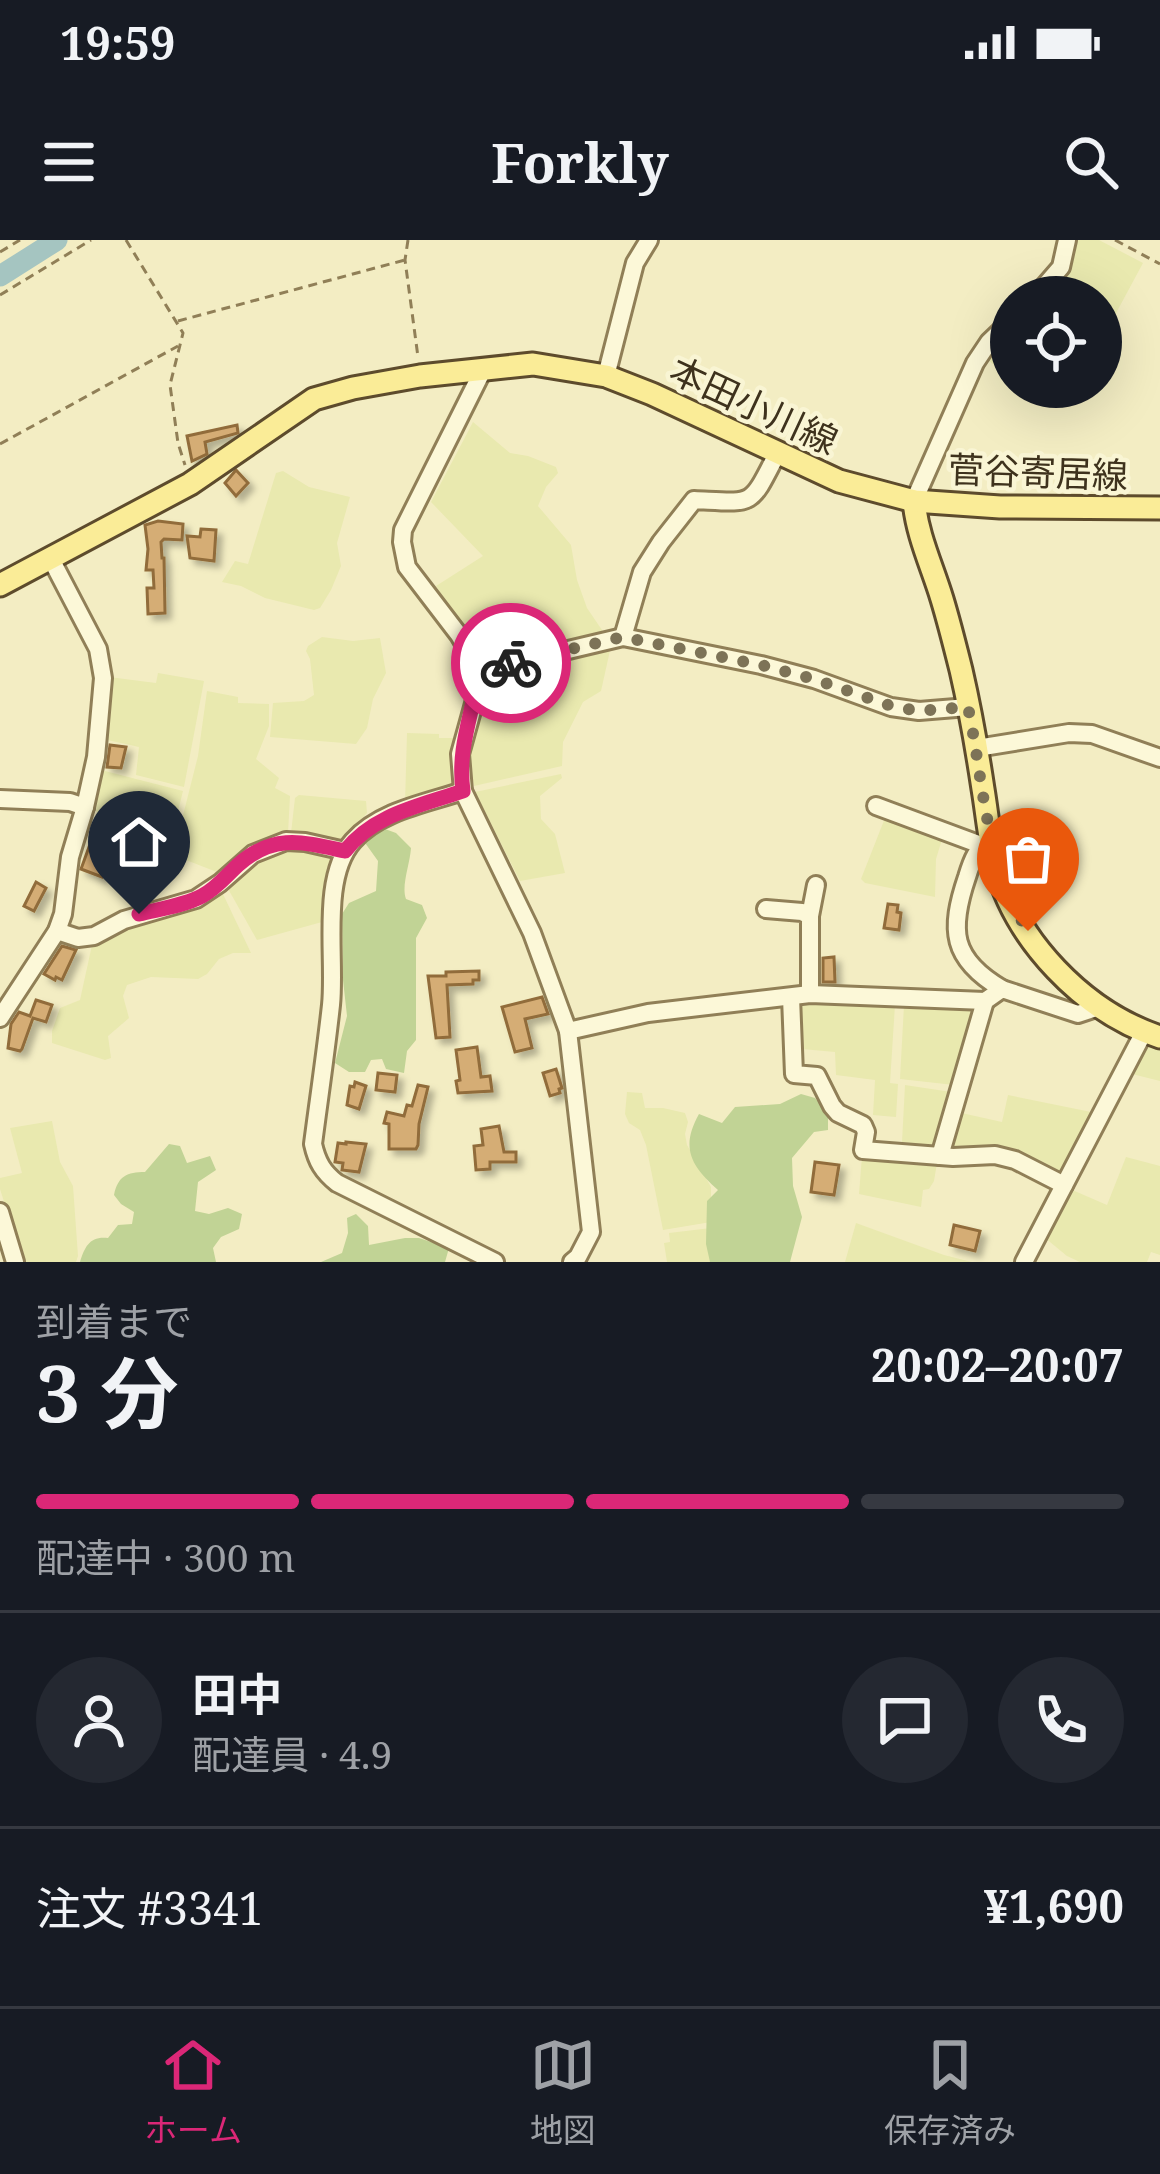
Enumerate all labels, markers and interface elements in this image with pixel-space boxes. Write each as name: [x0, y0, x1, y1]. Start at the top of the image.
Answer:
text: 19:59: [60, 12, 175, 73]
text: Forkly: [491, 125, 669, 199]
icon: menu: [36, 129, 102, 195]
icon: search: [1058, 129, 1124, 195]
map controls: [990, 276, 1122, 408]
button: locate: [990, 276, 1122, 408]
street label: 本田小川線: [662, 345, 846, 465]
street label: 菅谷寄居線: [947, 444, 1129, 500]
courier: [451, 603, 571, 723]
icon: bike: [478, 630, 544, 696]
pin: [88, 791, 190, 914]
pin: [977, 808, 1079, 931]
icon: home: [106, 809, 172, 875]
icon: bag: [995, 826, 1061, 892]
text: 到着まで: [36, 1294, 192, 1347]
text: 20:02–20:07: [871, 1334, 1124, 1395]
text: 3 分: [36, 1339, 178, 1445]
text: 配達中 · 300 m: [36, 1530, 295, 1583]
button: person: [36, 1657, 162, 1783]
button: chat: [842, 1657, 968, 1783]
button: phone: [998, 1657, 1124, 1783]
text: 田中: [192, 1663, 282, 1724]
text: 配達員 · 4.9: [192, 1727, 392, 1780]
text: ¥1,690: [984, 1875, 1124, 1936]
text: 注文 #3341: [36, 1877, 263, 1938]
tab: ホーム: [144, 2032, 242, 2152]
tab: 地図: [530, 2032, 596, 2152]
tab: 保存済み: [884, 2032, 1016, 2152]

